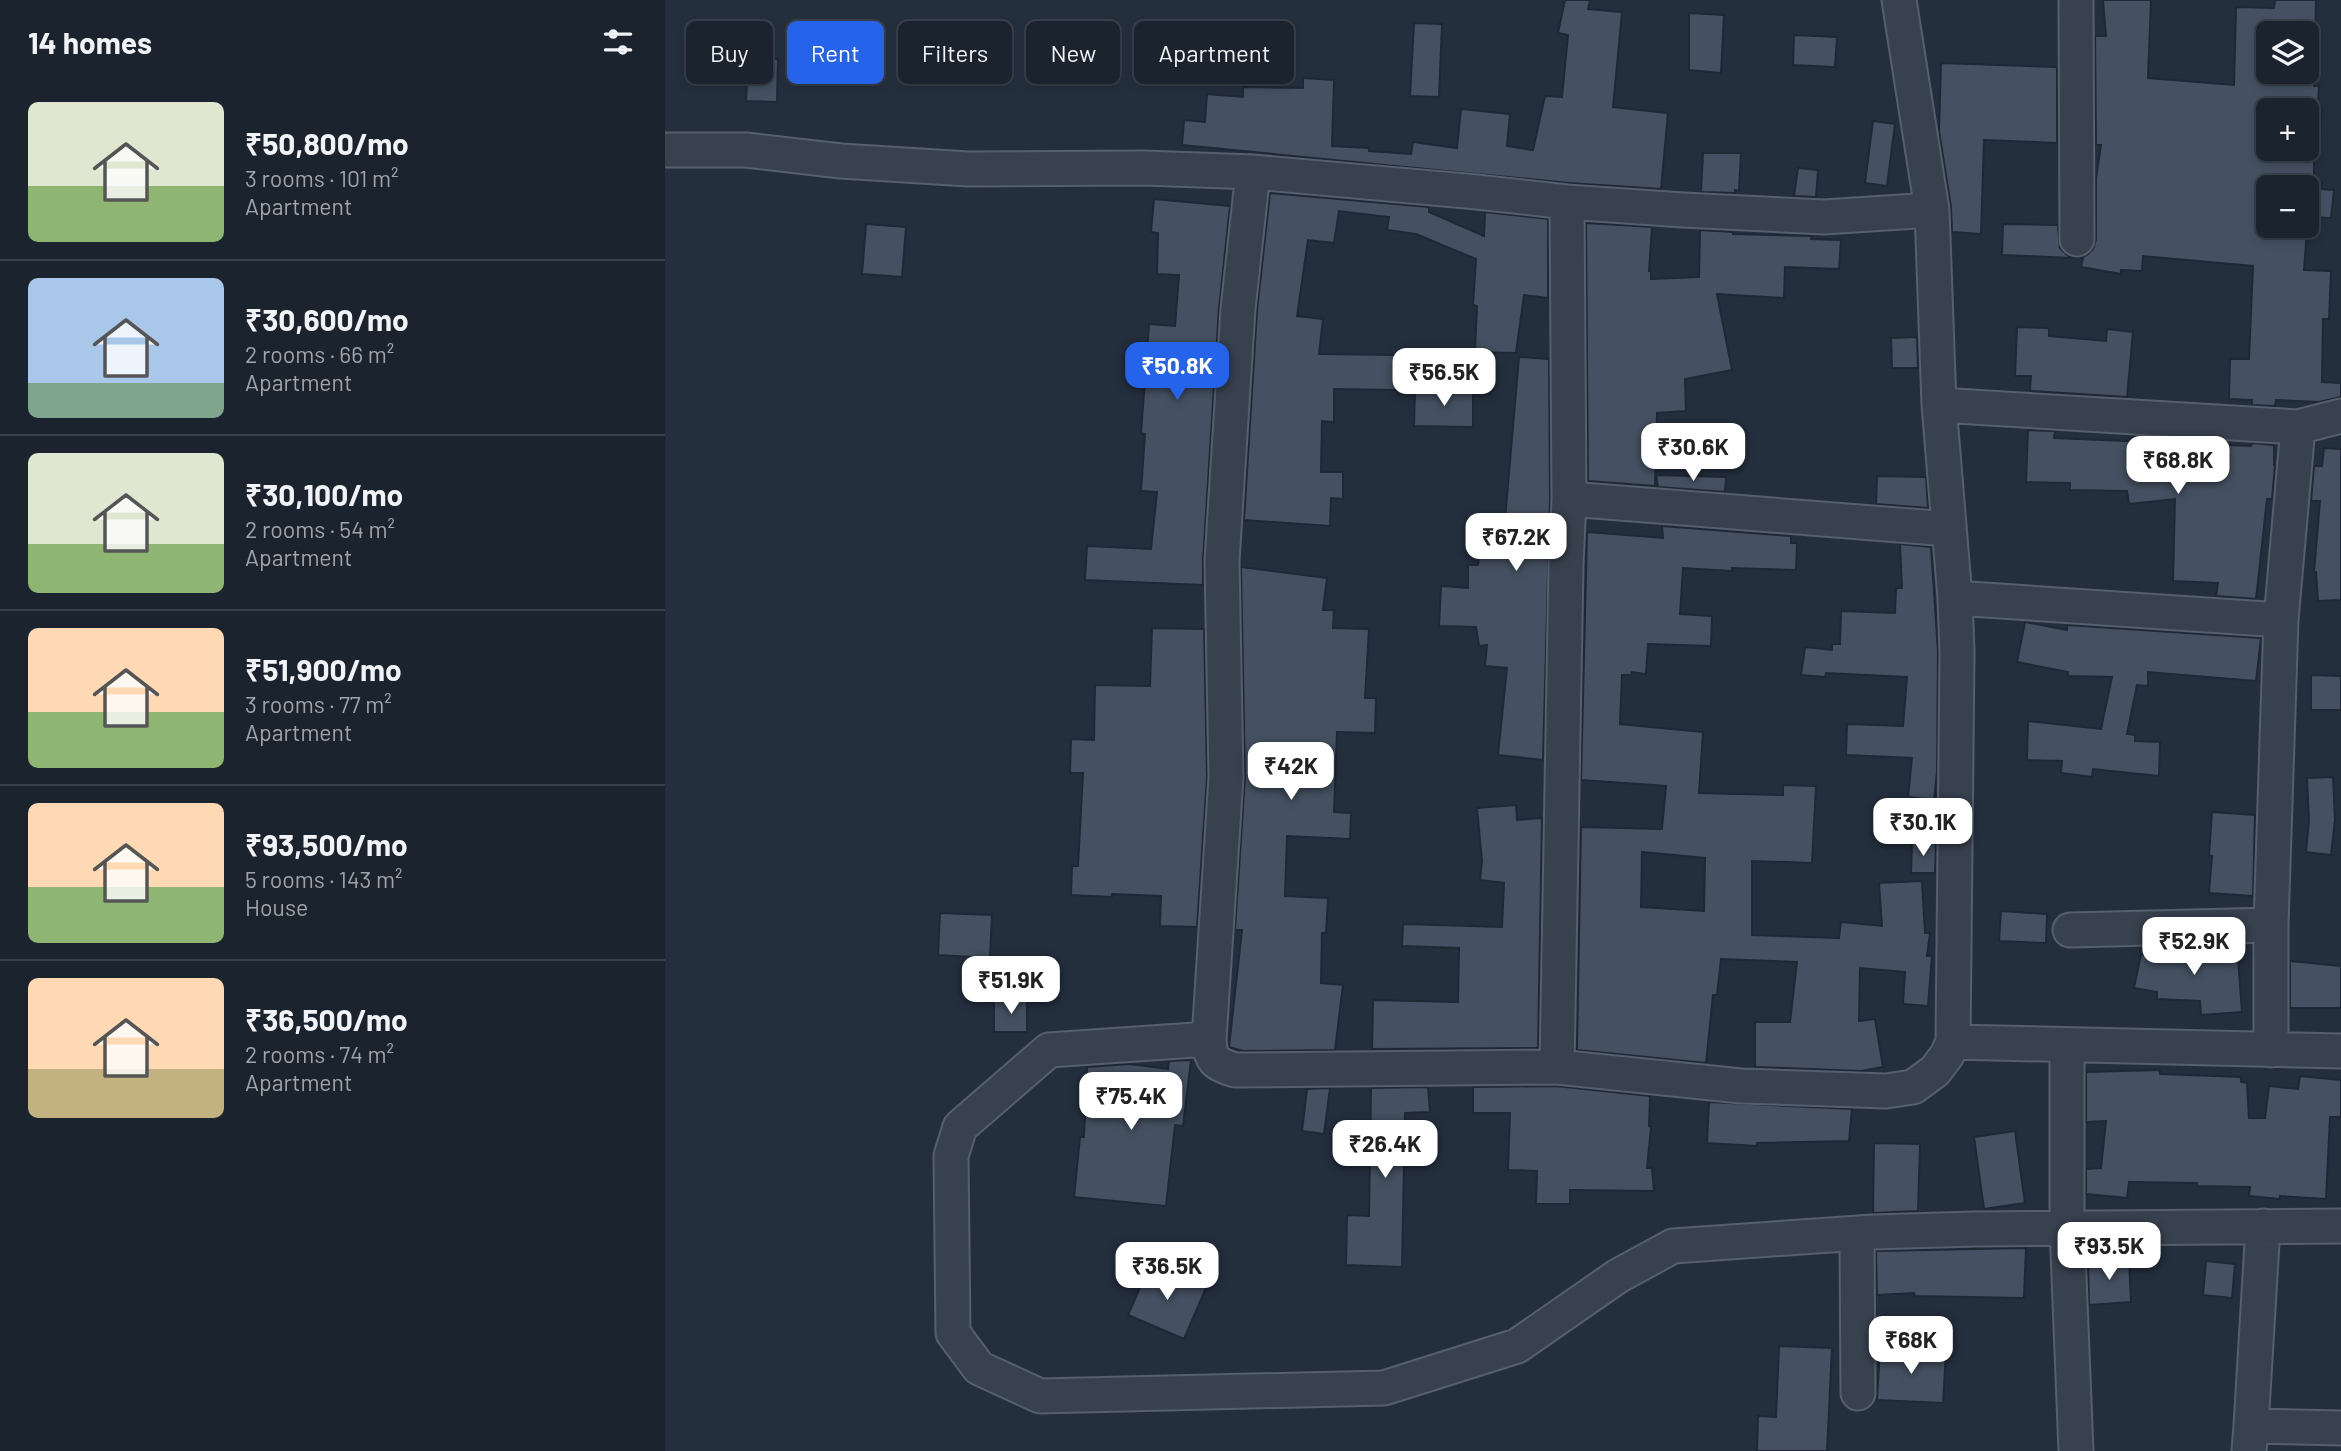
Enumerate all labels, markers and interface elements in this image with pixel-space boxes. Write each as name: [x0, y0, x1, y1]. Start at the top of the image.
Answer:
chip: Buy: [686, 21, 773, 84]
chip: Rent: [787, 21, 884, 84]
chip: Filters: [898, 21, 1012, 84]
chip: New: [1026, 21, 1120, 84]
chip: Apartment: [1134, 21, 1294, 84]
map controls: [2256, 21, 2319, 238]
button: layers: [2256, 21, 2319, 84]
icon: filters: [599, 23, 637, 61]
text: 14 homes: [28, 24, 152, 60]
button: +: [2256, 98, 2319, 161]
text: ₹50,800/mo: [245, 125, 409, 161]
icon: home: [84, 130, 168, 214]
text: 3 rooms · 101 m²: [245, 164, 398, 192]
button: −: [2256, 175, 2319, 238]
text: Apartment: [245, 192, 352, 220]
text: ₹30,600/mo: [245, 301, 409, 337]
icon: home: [84, 306, 168, 390]
text: 2 rooms · 66 m²: [245, 340, 394, 368]
pin: ₹50.8K: [1120, 342, 1234, 402]
pin: ₹56.5K: [1387, 348, 1501, 408]
text: ₹50.8K: [1141, 351, 1213, 379]
text: ₹56.5K: [1409, 357, 1479, 385]
text: Apartment: [245, 368, 352, 396]
pin: ₹30.6K: [1636, 424, 1750, 483]
text: ₹30.6K: [1657, 432, 1729, 460]
pin: ₹68.8K: [2121, 436, 2235, 496]
text: ₹68.8K: [2142, 445, 2214, 473]
text: ₹30,100/mo: [245, 476, 403, 512]
icon: home: [84, 481, 168, 565]
pin: ₹67.2K: [1459, 514, 1573, 573]
text: 2 rooms · 54 m²: [245, 515, 395, 543]
text: ₹67.2K: [1482, 522, 1550, 550]
text: Apartment: [245, 543, 352, 571]
text: ₹51,900/mo: [245, 651, 402, 687]
icon: home: [84, 656, 168, 740]
text: 3 rooms · 77 m²: [245, 690, 392, 718]
text: Apartment: [245, 718, 352, 746]
pin: ₹42K: [1250, 742, 1332, 802]
text: ₹42K: [1264, 751, 1318, 779]
pin: ₹30.1K: [1866, 798, 1980, 858]
text: ₹30.1K: [1889, 807, 1957, 835]
text: ₹93,500/mo: [245, 826, 408, 862]
icon: home: [84, 831, 168, 915]
text: 5 rooms · 143 m²: [245, 865, 403, 893]
text: House: [245, 893, 308, 921]
pin: ₹52.9K: [2137, 918, 2251, 977]
text: ₹52.9K: [2158, 926, 2230, 954]
pin: ₹51.9K: [954, 956, 1068, 1016]
text: ₹51.9K: [978, 965, 1044, 993]
text: ₹36,500/mo: [245, 1001, 408, 1037]
icon: home: [84, 1006, 168, 1090]
text: 2 rooms · 74 m²: [245, 1040, 394, 1068]
text: Apartment: [245, 1068, 352, 1096]
pin: ₹75.4K: [1074, 1072, 1188, 1132]
text: ₹75.4K: [1095, 1081, 1167, 1109]
pin: ₹26.4K: [1328, 1120, 1442, 1180]
text: ₹26.4K: [1349, 1129, 1421, 1157]
pin: ₹93.5K: [2052, 1222, 2166, 1282]
text: ₹93.5K: [2074, 1231, 2144, 1259]
pin: ₹36.5K: [1110, 1242, 1224, 1302]
text: ₹36.5K: [1132, 1251, 1202, 1279]
pin: ₹68K: [1870, 1316, 1952, 1376]
text: ₹68K: [1885, 1325, 1937, 1353]

